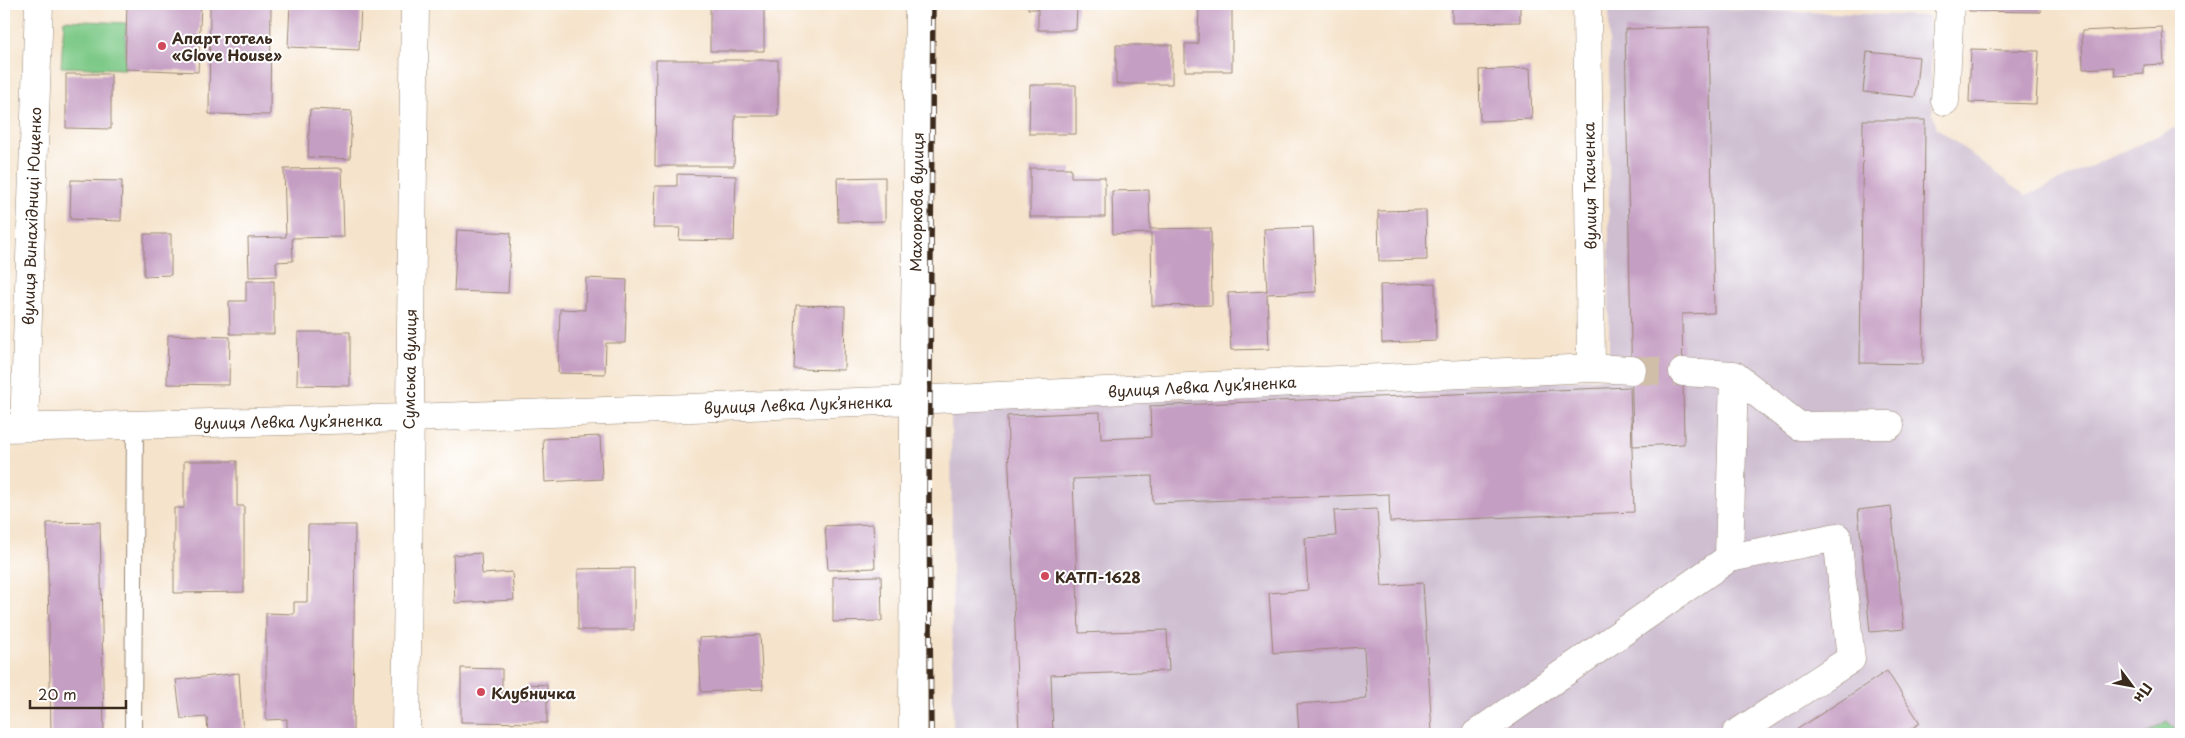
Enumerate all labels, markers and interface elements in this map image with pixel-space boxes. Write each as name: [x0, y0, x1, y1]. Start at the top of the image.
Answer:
place label: Апарт готель «Glove House»: [172, 26, 282, 66]
marker: Апарт готель «Glove House»: [156, 40, 168, 52]
street label: вулиця Винахідниці Ющенко: [16, 107, 46, 325]
street label: вулиця Ткаченка: [1576, 121, 1602, 250]
street label: Махоркова вулиця: [903, 132, 929, 272]
street label: Сумська вулиця: [396, 309, 422, 429]
street label: вулиця Левка Лукʼяненка: [1107, 370, 1297, 402]
street label: вулиця Левка Лукʼяненка: [703, 389, 893, 419]
street label: вулиця Левка Лукʼяненка: [194, 408, 383, 434]
place label: КАТП-1628: [1055, 565, 1141, 588]
marker: КАТП-1628: [1039, 570, 1051, 582]
north arrow: [2108, 660, 2158, 710]
scale bar: [30, 678, 126, 710]
text: Пн: [2129, 679, 2158, 707]
place label: Клубничка: [491, 681, 576, 704]
text: 20 m: [38, 682, 77, 705]
marker: Клубничка: [475, 686, 487, 698]

